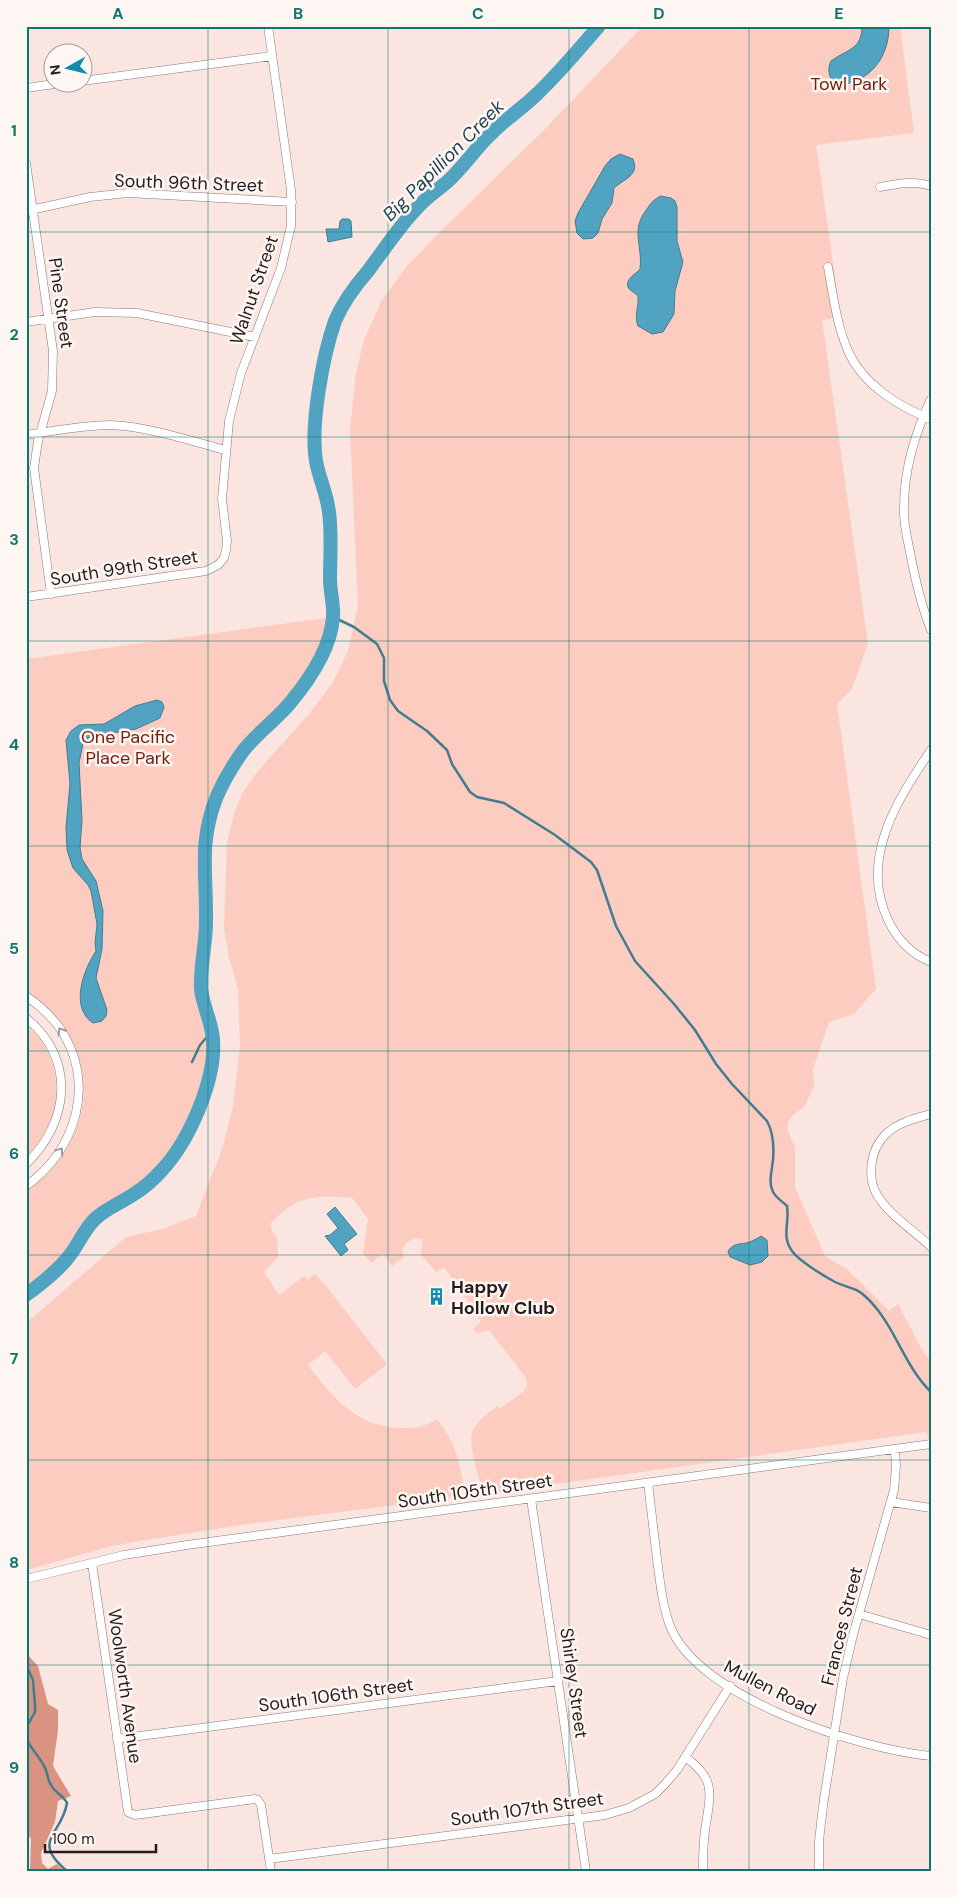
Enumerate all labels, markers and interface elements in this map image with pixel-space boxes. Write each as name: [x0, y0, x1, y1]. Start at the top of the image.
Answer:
text: A: [112, 3, 124, 24]
text: B: [293, 3, 303, 24]
text: C: [472, 3, 484, 24]
text: D: [653, 3, 665, 24]
text: E: [834, 3, 844, 24]
north arrow: [42, 42, 92, 92]
text: N: [46, 63, 65, 76]
park label: Towl Park: [811, 72, 887, 96]
water label: Big Papillion Creek: [377, 94, 510, 227]
text: 1: [11, 120, 17, 141]
street label: South 96th Street: [114, 168, 264, 198]
street label: Walnut Street: [224, 232, 284, 348]
street label: Pine Street: [43, 256, 79, 350]
text: 2: [9, 324, 19, 345]
text: 3: [9, 529, 19, 550]
street label: South 99th Street: [48, 544, 200, 592]
park label: One Pacific Place Park: [81, 725, 175, 770]
text: 4: [9, 734, 19, 755]
text: 5: [9, 938, 19, 959]
one-way arrow: [58, 1027, 67, 1037]
text: 6: [9, 1143, 19, 1164]
one-way arrow: [54, 1148, 63, 1157]
place label: Happy Hollow Club: [451, 1275, 555, 1320]
building icon: Happy Hollow Club: [427, 1287, 447, 1307]
text: 7: [10, 1348, 19, 1369]
street label: South 105th Street: [396, 1468, 554, 1514]
text: 8: [9, 1552, 19, 1573]
street label: Frances Street: [816, 1564, 868, 1688]
street label: Woolworth Avenue: [102, 1607, 148, 1765]
street label: Shirley Street: [554, 1626, 594, 1740]
street label: Mullen Road: [720, 1654, 820, 1722]
street label: South 106th Street: [257, 1672, 415, 1718]
text: 9: [9, 1757, 19, 1778]
street label: South 107th Street: [449, 1786, 605, 1832]
scale bar: [45, 1822, 156, 1854]
text: 100 m: [52, 1829, 95, 1849]

